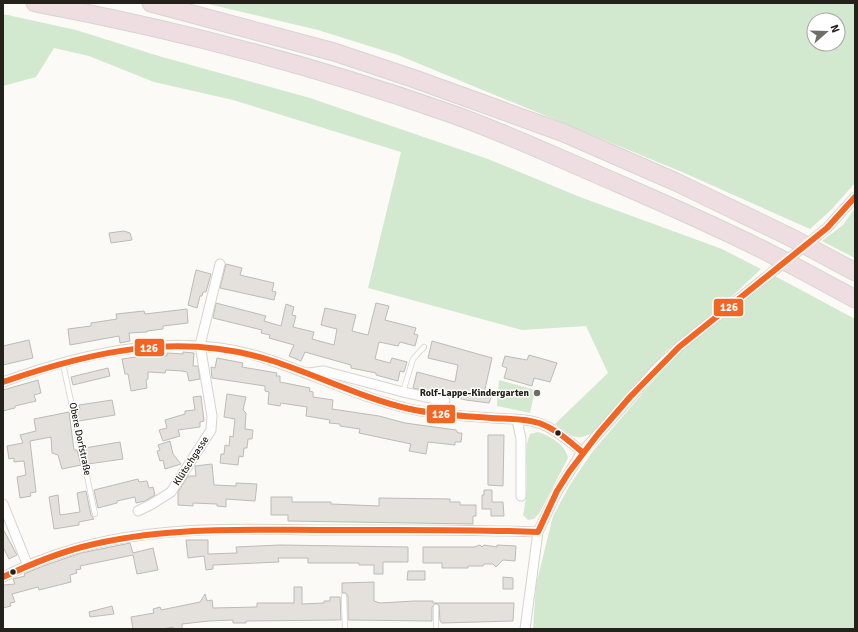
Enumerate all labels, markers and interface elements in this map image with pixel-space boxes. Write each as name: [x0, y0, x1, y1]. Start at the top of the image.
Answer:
north arrow: [806, 12, 846, 52]
text: N: [828, 23, 842, 35]
line badge: 126: [713, 298, 744, 317]
text: 126: [720, 301, 738, 314]
line badge: 126: [134, 338, 165, 357]
text: 126: [140, 342, 158, 355]
place label: Rolf-Lappe-Kindergarten: [420, 387, 530, 399]
marker: Rolf-Lappe-Kindergarten: [532, 388, 542, 398]
street label: Obere Dorfstraße: [66, 401, 94, 477]
line badge: 126: [426, 404, 456, 424]
text: 126: [432, 408, 450, 421]
unlabelled marker: [553, 428, 563, 438]
street label: Klütschgasse: [171, 434, 211, 488]
unlabelled marker: [8, 567, 18, 577]

